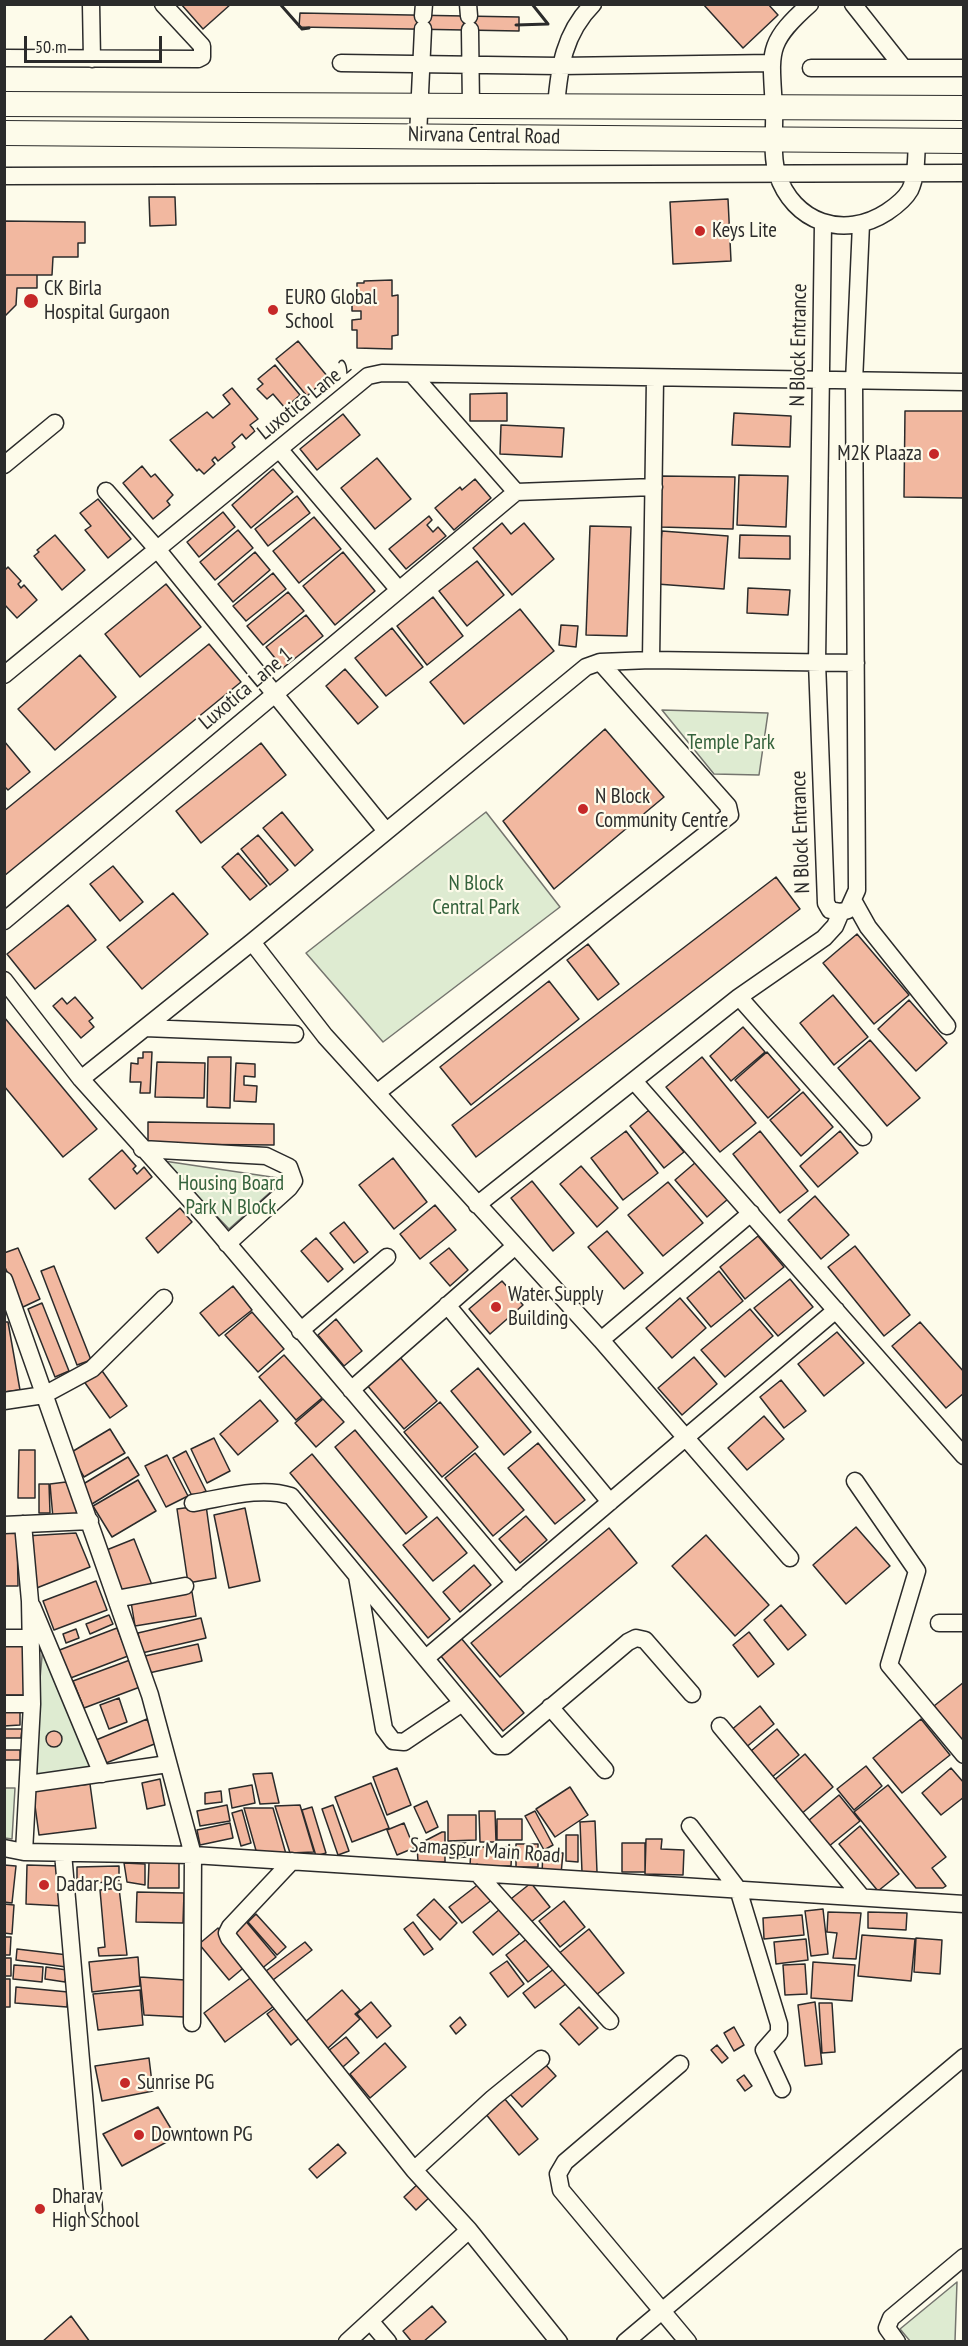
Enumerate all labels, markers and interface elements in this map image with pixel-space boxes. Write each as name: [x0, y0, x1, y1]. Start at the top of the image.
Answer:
scale bar: [27, 24, 165, 62]
text: 50 m: [35, 35, 67, 58]
street label: Nirvana Central Road: [408, 122, 560, 150]
place label: Keys Lite: [712, 218, 777, 244]
marker: Keys Lite: [693, 224, 707, 238]
place label: CK Birla Hospital Gurgaon: [44, 276, 170, 326]
street label: N Block Entrance: [785, 283, 813, 407]
place label: EURO Global School: [285, 285, 377, 335]
marker: CK Birla Hospital Gurgaon: [22, 292, 40, 310]
marker: EURO Global School: [266, 303, 280, 317]
street label: Luxotica Lane 2: [253, 354, 357, 446]
place label: M2K Plaaza: [837, 441, 922, 467]
marker: M2K Plaaza: [927, 447, 941, 461]
street label: Luxotica Lane 1: [194, 643, 298, 735]
park label: Temple Park: [687, 730, 775, 756]
street label: N Block Entrance: [786, 770, 816, 894]
place label: N Block Community Centre: [595, 784, 728, 834]
marker: N Block Community Centre: [576, 802, 590, 816]
park label: N Block Central Park: [432, 871, 520, 921]
park label: Housing Board Park N Block: [178, 1171, 284, 1221]
place label: Water Supply Building: [508, 1282, 603, 1332]
marker: Water Supply Building: [489, 1300, 503, 1314]
street label: Samaspur Main Road: [409, 1833, 561, 1869]
place label: Dadar PG: [56, 1872, 123, 1898]
marker: Dadar PG: [37, 1878, 51, 1892]
place label: Sunrise PG: [137, 2070, 214, 2096]
marker: Sunrise PG: [118, 2076, 132, 2090]
place label: Downtown PG: [151, 2122, 253, 2148]
marker: Downtown PG: [132, 2128, 146, 2142]
place label: Dharav High School: [52, 2184, 139, 2234]
marker: Dharav High School: [33, 2202, 47, 2216]

